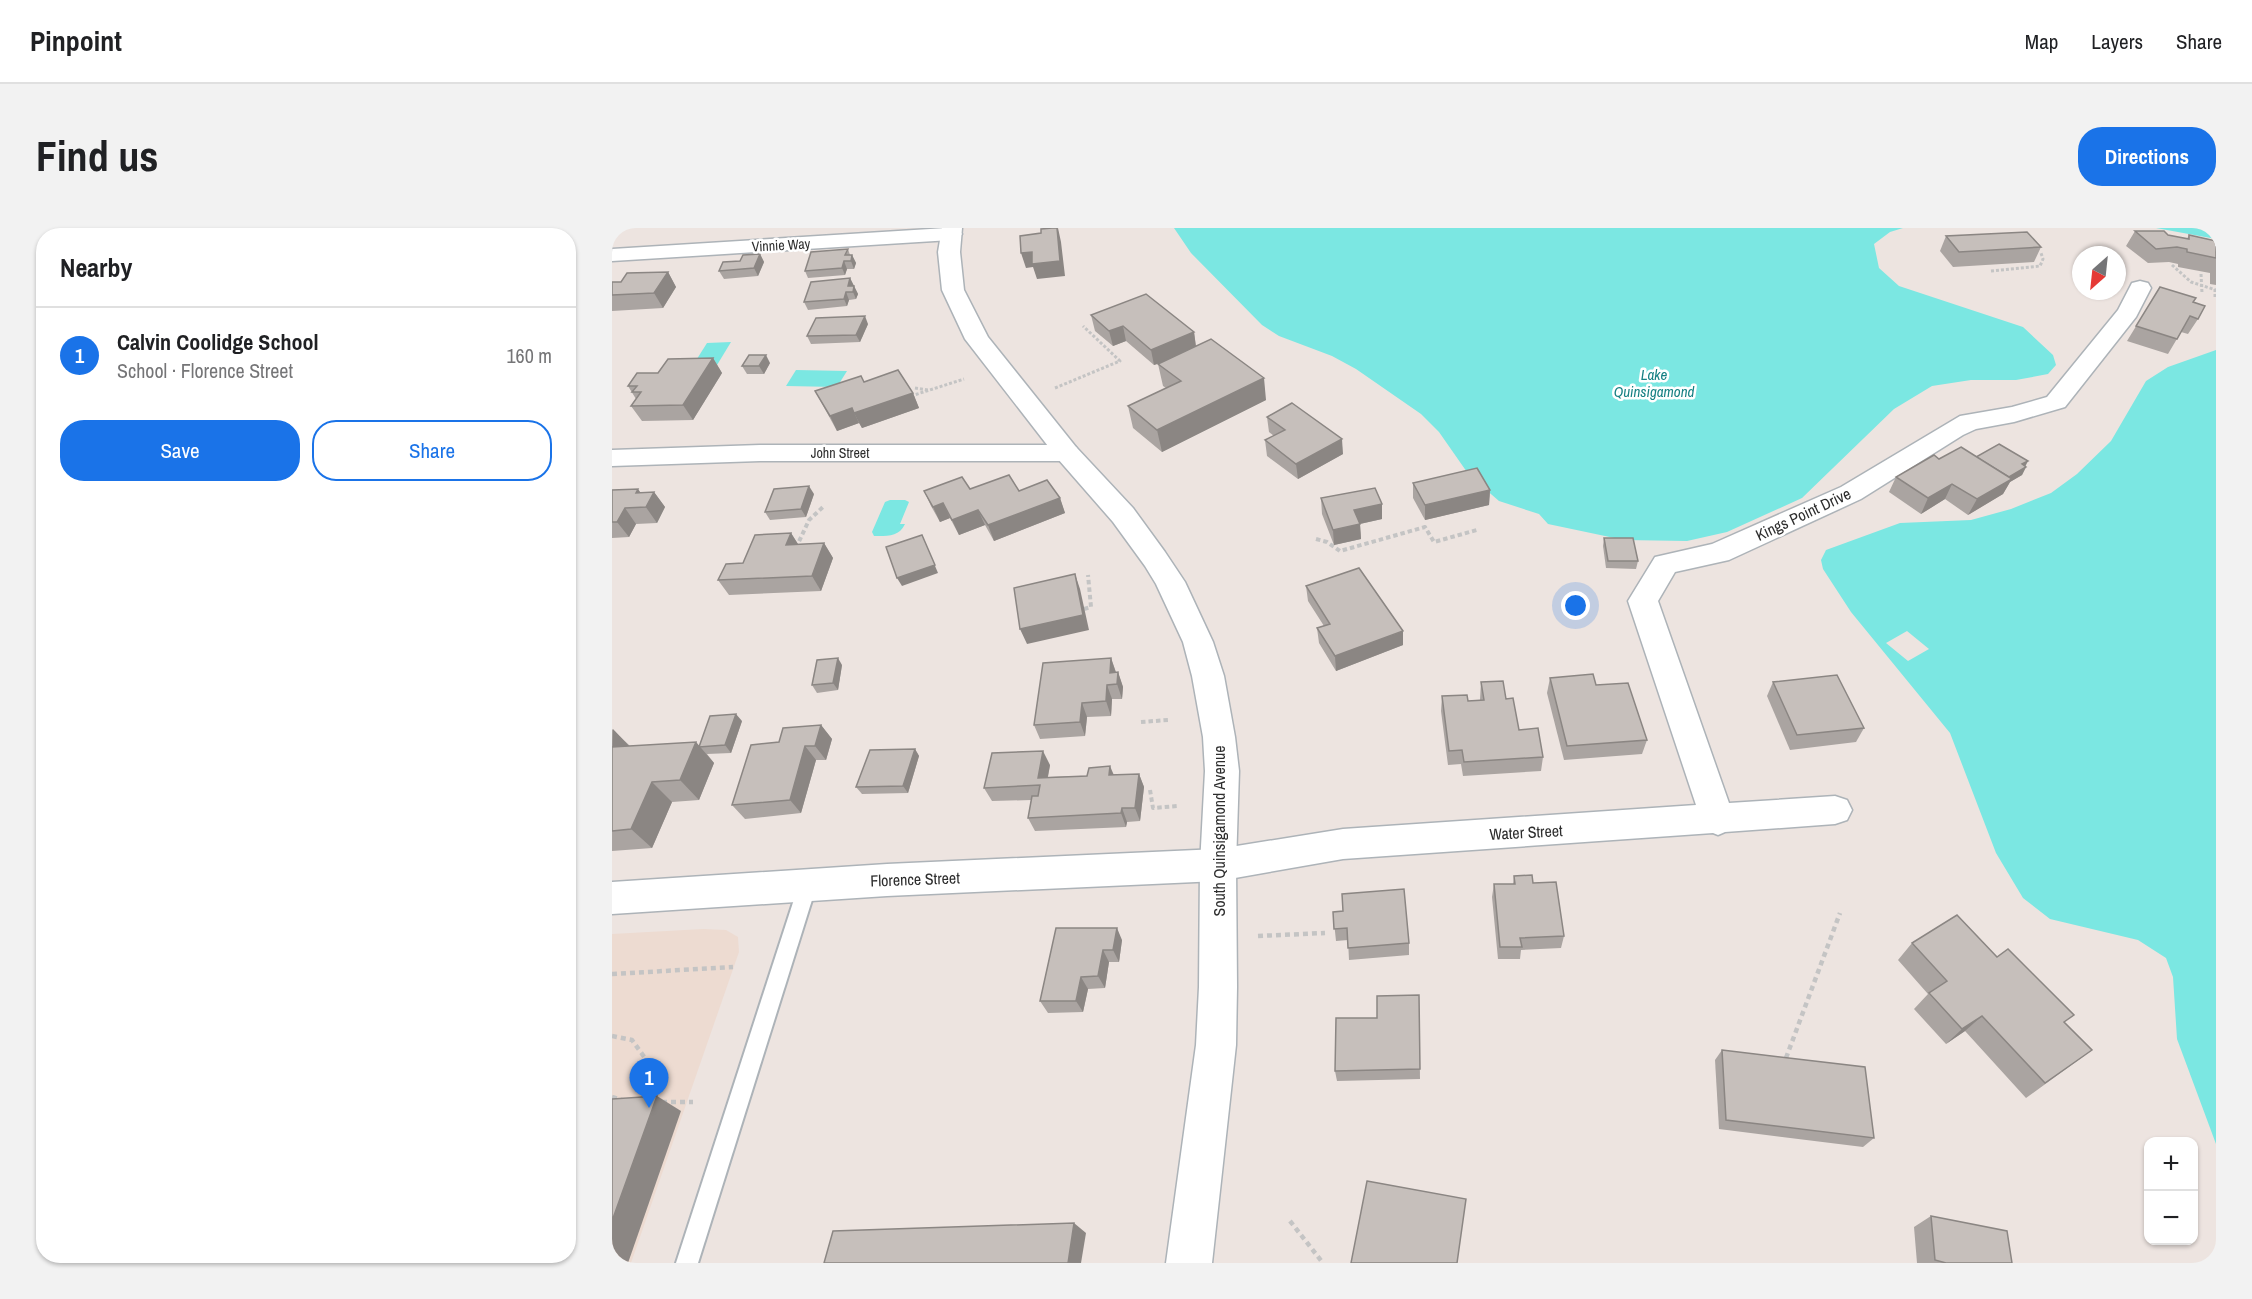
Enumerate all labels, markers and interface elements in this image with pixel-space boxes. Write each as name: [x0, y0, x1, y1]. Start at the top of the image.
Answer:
text: Pinpoint: [30, 22, 122, 60]
text: Map: [2025, 27, 2058, 56]
text: Layers: [2091, 27, 2143, 56]
text: Share: [2176, 27, 2222, 56]
button: Directions: [2078, 127, 2216, 186]
text: Find us: [36, 128, 158, 184]
street label: Vinnie Way: [751, 234, 811, 256]
north arrow: [2072, 246, 2126, 300]
text: Nearby: [60, 250, 132, 285]
text: Calvin Coolidge School: [117, 327, 319, 357]
text: 1: [75, 342, 84, 369]
text: 160 m: [506, 342, 552, 369]
text: School · Florence Street: [117, 357, 293, 384]
water label: Lake Quinsigamond: [1614, 364, 1695, 402]
button: Save: [60, 420, 300, 481]
button: Share: [312, 420, 552, 481]
street label: John Street: [811, 444, 869, 462]
street label: Kings Point Drive: [1752, 482, 1854, 546]
your location: [1561, 591, 1590, 620]
street label: South Quinsigamond Avenue: [1208, 745, 1230, 917]
street label: Water Street: [1489, 819, 1563, 845]
street label: Florence Street: [870, 866, 961, 892]
pin: 1: [630, 1058, 669, 1108]
map controls: [2144, 1137, 2198, 1245]
button: +: [2144, 1137, 2198, 1191]
button: −: [2144, 1191, 2198, 1245]

